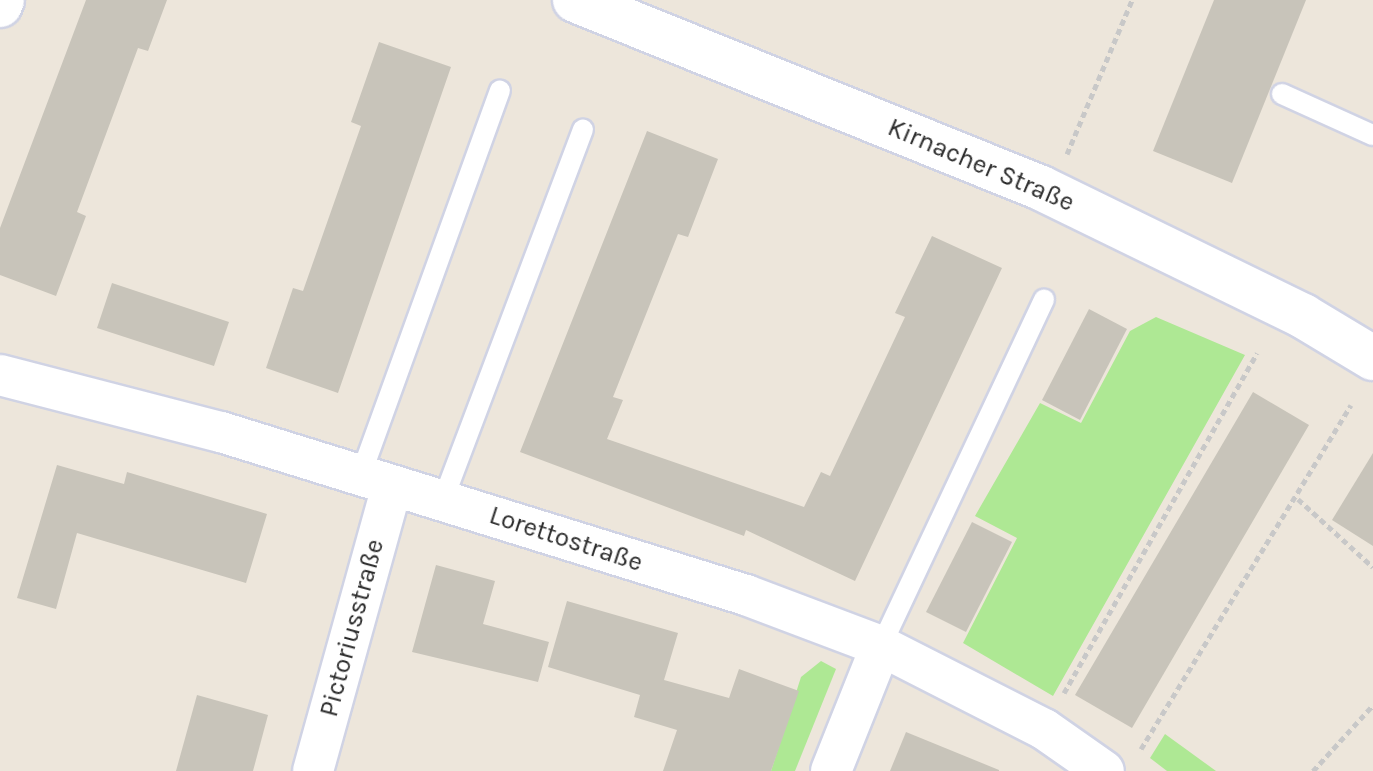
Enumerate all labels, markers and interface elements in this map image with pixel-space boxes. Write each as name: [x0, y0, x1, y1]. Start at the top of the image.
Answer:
street label: Kirnacher Straße: [883, 112, 1079, 218]
street label: Lorettostraße: [485, 500, 647, 578]
street label: Pictoriusstraße: [313, 536, 391, 720]

